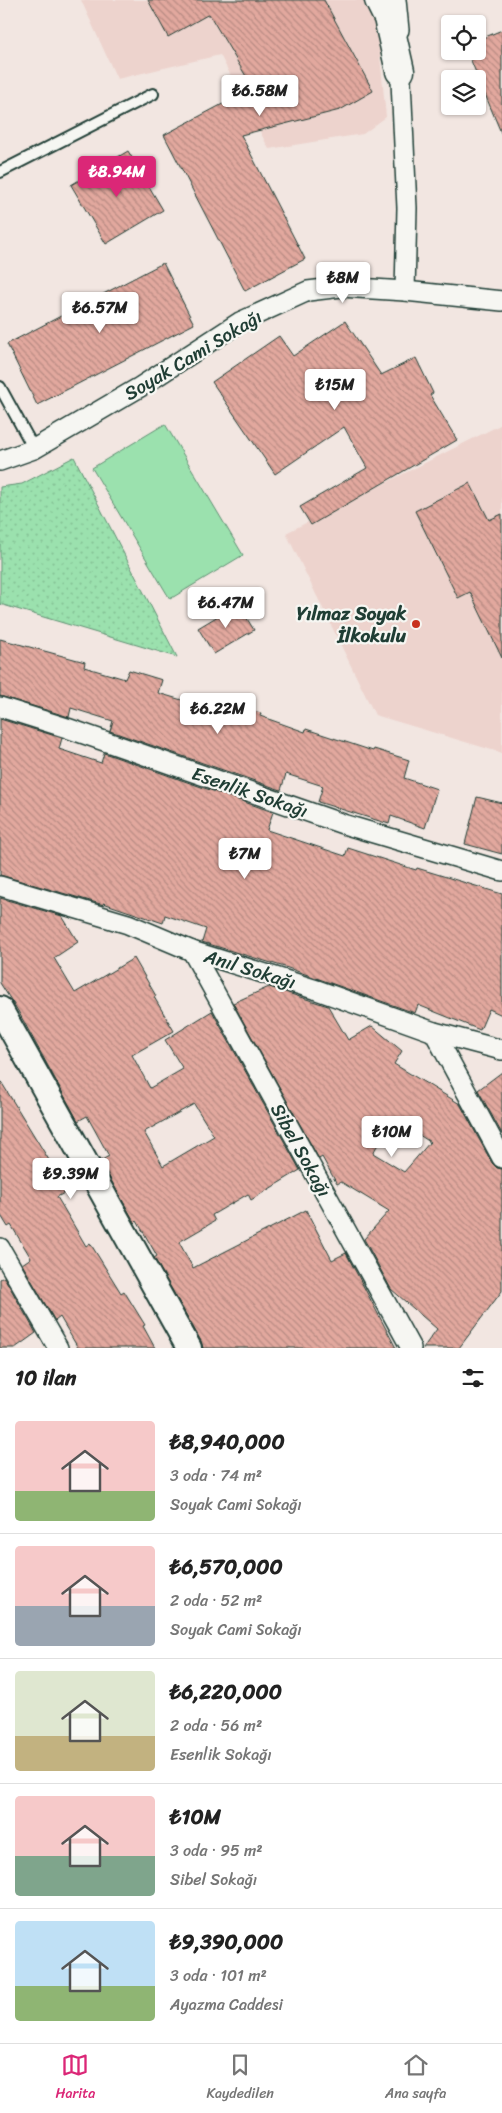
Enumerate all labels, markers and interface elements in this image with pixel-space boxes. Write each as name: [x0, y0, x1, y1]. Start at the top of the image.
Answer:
map controls: [441, 15, 486, 115]
button: locate: [441, 15, 486, 60]
button: layers: [441, 70, 486, 115]
pin: ₺6.58M: [219, 74, 301, 117]
text: ₺6.58M: [232, 76, 288, 105]
pin: ₺8.94M: [76, 156, 158, 198]
text: ₺8.94M: [89, 157, 145, 186]
pin: ₺8M: [319, 262, 367, 304]
text: ₺8M: [327, 263, 359, 292]
pin: ₺6.57M: [59, 292, 141, 334]
text: ₺6.57M: [73, 293, 127, 322]
street label: Soyak Cami Sokağı: [117, 301, 269, 409]
pin: ₺15M: [305, 368, 365, 411]
text: ₺15M: [316, 370, 354, 399]
pin: ₺6.47M: [185, 586, 267, 629]
text: ₺6.47M: [199, 588, 253, 617]
place label: Yılmaz Soyak İlkokulu: [297, 597, 407, 652]
marker: Yılmaz Soyak İlkokulu: [410, 618, 422, 630]
pin: ₺6.22M: [177, 692, 259, 735]
text: ₺6.22M: [191, 694, 245, 723]
street label: Esenlik Sokağı: [188, 757, 312, 827]
pin: ₺7M: [221, 838, 269, 880]
text: ₺7M: [229, 839, 261, 868]
street label: Anıl Sokağı: [199, 939, 300, 999]
street label: Sibel Sokağı: [261, 1097, 341, 1203]
pin: ₺10M: [362, 1116, 422, 1158]
text: ₺10M: [373, 1117, 411, 1146]
pin: ₺9.39M: [30, 1158, 112, 1200]
text: ₺9.39M: [43, 1159, 99, 1188]
text: 10 ilan: [15, 1359, 76, 1397]
icon: filters: [459, 1364, 487, 1392]
text: ₺8,940,000: [170, 1423, 285, 1461]
icon: home: [55, 1441, 115, 1501]
text: 3 oda · 74 m²: [170, 1461, 262, 1490]
text: Soyak Cami Sokağı: [170, 1490, 302, 1519]
text: ₺6,570,000: [170, 1548, 283, 1586]
icon: home: [55, 1566, 115, 1626]
text: 2 oda · 52 m²: [170, 1586, 262, 1615]
text: Soyak Cami Sokağı: [170, 1615, 302, 1644]
text: ₺6,220,000: [170, 1673, 282, 1711]
icon: home: [55, 1691, 115, 1751]
text: 2 oda · 56 m²: [170, 1711, 262, 1740]
text: Esenlik Sokağı: [170, 1740, 272, 1769]
text: ₺10M: [170, 1798, 221, 1836]
icon: home: [55, 1816, 115, 1876]
text: 3 oda · 95 m²: [170, 1836, 262, 1865]
text: Sibel Sokağı: [170, 1865, 257, 1894]
text: ₺9,390,000: [170, 1923, 283, 1961]
icon: home: [55, 1941, 115, 2001]
text: 3 oda · 101 m²: [170, 1961, 267, 1990]
text: Ayazma Caddesi: [170, 1990, 283, 2019]
tab: Harita: [56, 2051, 95, 2106]
tab: Kaydedilen: [207, 2051, 274, 2106]
tab: Ana sayfa: [385, 2051, 446, 2106]

